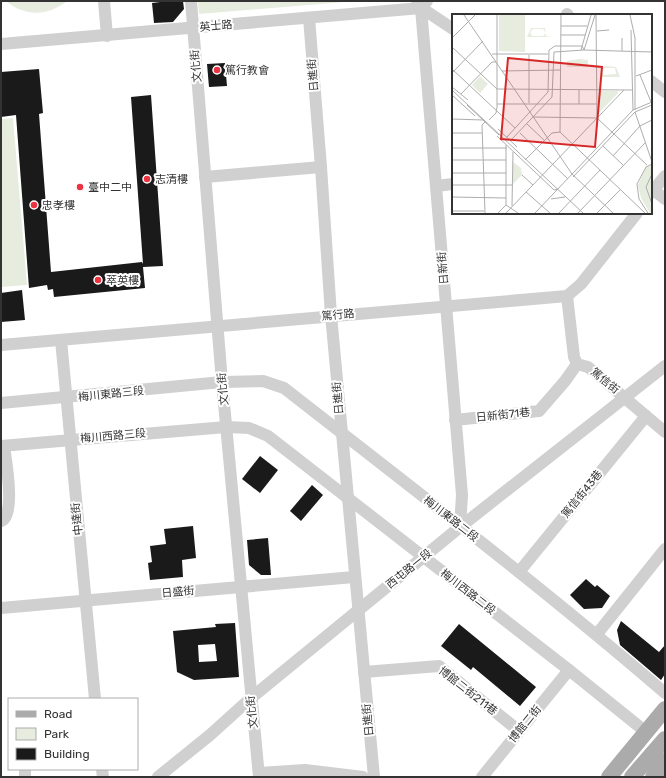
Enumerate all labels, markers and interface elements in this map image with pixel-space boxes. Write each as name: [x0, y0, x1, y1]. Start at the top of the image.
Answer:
inset map: [452, 14, 652, 214]
street label: 英士路: [199, 18, 233, 34]
street label: 文化街: [188, 49, 204, 83]
street label: 日進街: [305, 58, 321, 92]
place label: 篤行教會: [225, 64, 269, 77]
marker: 篤行教會: [212, 65, 222, 75]
place label: 志清樓: [155, 173, 188, 186]
marker: 志清樓: [142, 174, 152, 184]
place label: 臺中二中: [88, 181, 132, 194]
marker: 臺中二中: [75, 182, 85, 192]
place label: 忠孝樓: [42, 199, 75, 212]
marker: 忠孝樓: [29, 200, 39, 210]
street label: 日新街: [435, 251, 451, 285]
place label: 萃英樓: [106, 274, 139, 287]
marker: 萃英樓: [93, 275, 103, 285]
street label: 篤行路: [321, 307, 355, 323]
street label: 篤信街: [588, 366, 622, 396]
street label: 文化街: [215, 372, 231, 406]
street label: 日進街: [330, 381, 346, 415]
street label: 梅川東路三段: [78, 384, 144, 404]
street label: 日新街71巷: [475, 406, 531, 424]
street label: 梅川西路三段: [80, 427, 146, 445]
street label: 篤信街43巷: [559, 468, 605, 520]
street label: 梅川東路二段: [421, 494, 481, 544]
street label: 中達街: [69, 502, 85, 536]
street label: 西屯路一段: [384, 547, 434, 591]
street label: 梅川西路二段: [438, 567, 498, 617]
street label: 日盛街: [161, 584, 195, 600]
street label: 博館二街211巷: [436, 664, 500, 718]
street label: 文化街: [244, 695, 260, 729]
legend: [8, 698, 138, 770]
street label: 日進街: [360, 703, 376, 737]
street label: 博館二街: [506, 703, 544, 745]
text: Road: [44, 707, 72, 721]
text: Park: [44, 727, 70, 741]
text: Building: [44, 747, 90, 761]

